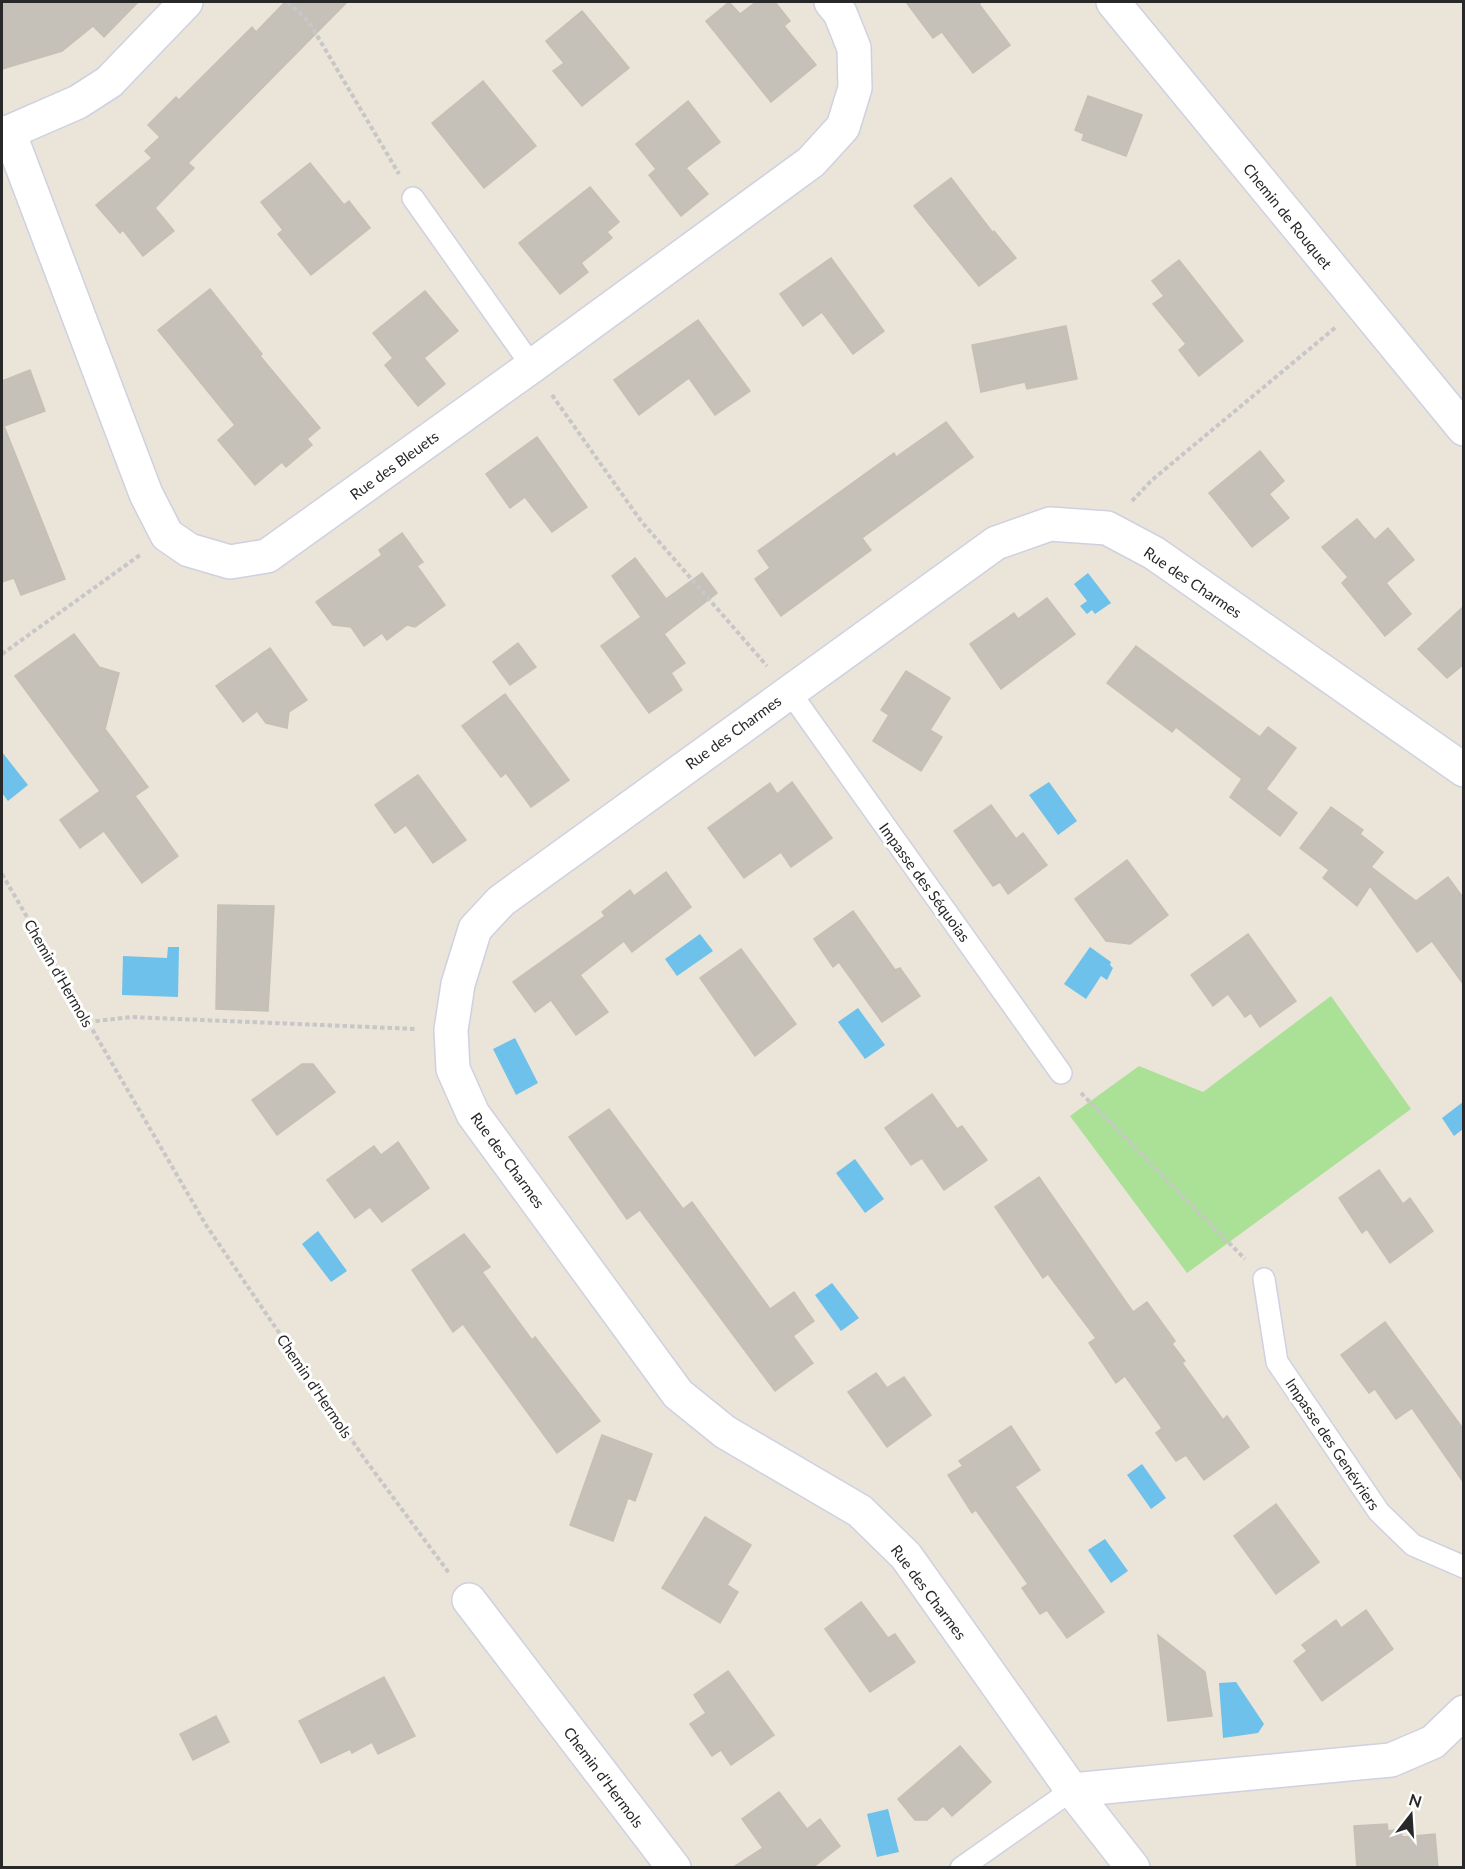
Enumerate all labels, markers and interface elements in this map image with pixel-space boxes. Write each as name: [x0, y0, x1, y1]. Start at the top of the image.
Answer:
street label: Chemin de Rouquet: [1240, 160, 1336, 273]
street label: Rue des Bleuets: [346, 427, 442, 503]
street label: Rue des Charmes: [1141, 543, 1245, 621]
street label: Rue des Charmes: [682, 691, 784, 773]
street label: Impasse des Séquoias: [876, 819, 974, 945]
street label: Chemin d'Hermols: [21, 916, 97, 1030]
street label: Rue des Charmes: [467, 1109, 549, 1211]
street label: Chemin d'Hermols: [274, 1331, 356, 1441]
street label: Impasse des Genévriers: [1282, 1375, 1384, 1513]
street label: Rue des Charmes: [888, 1541, 970, 1643]
street label: Chemin d'Hermols: [560, 1723, 648, 1831]
north arrow: [1381, 1785, 1441, 1845]
text: N: [1407, 1789, 1424, 1811]

